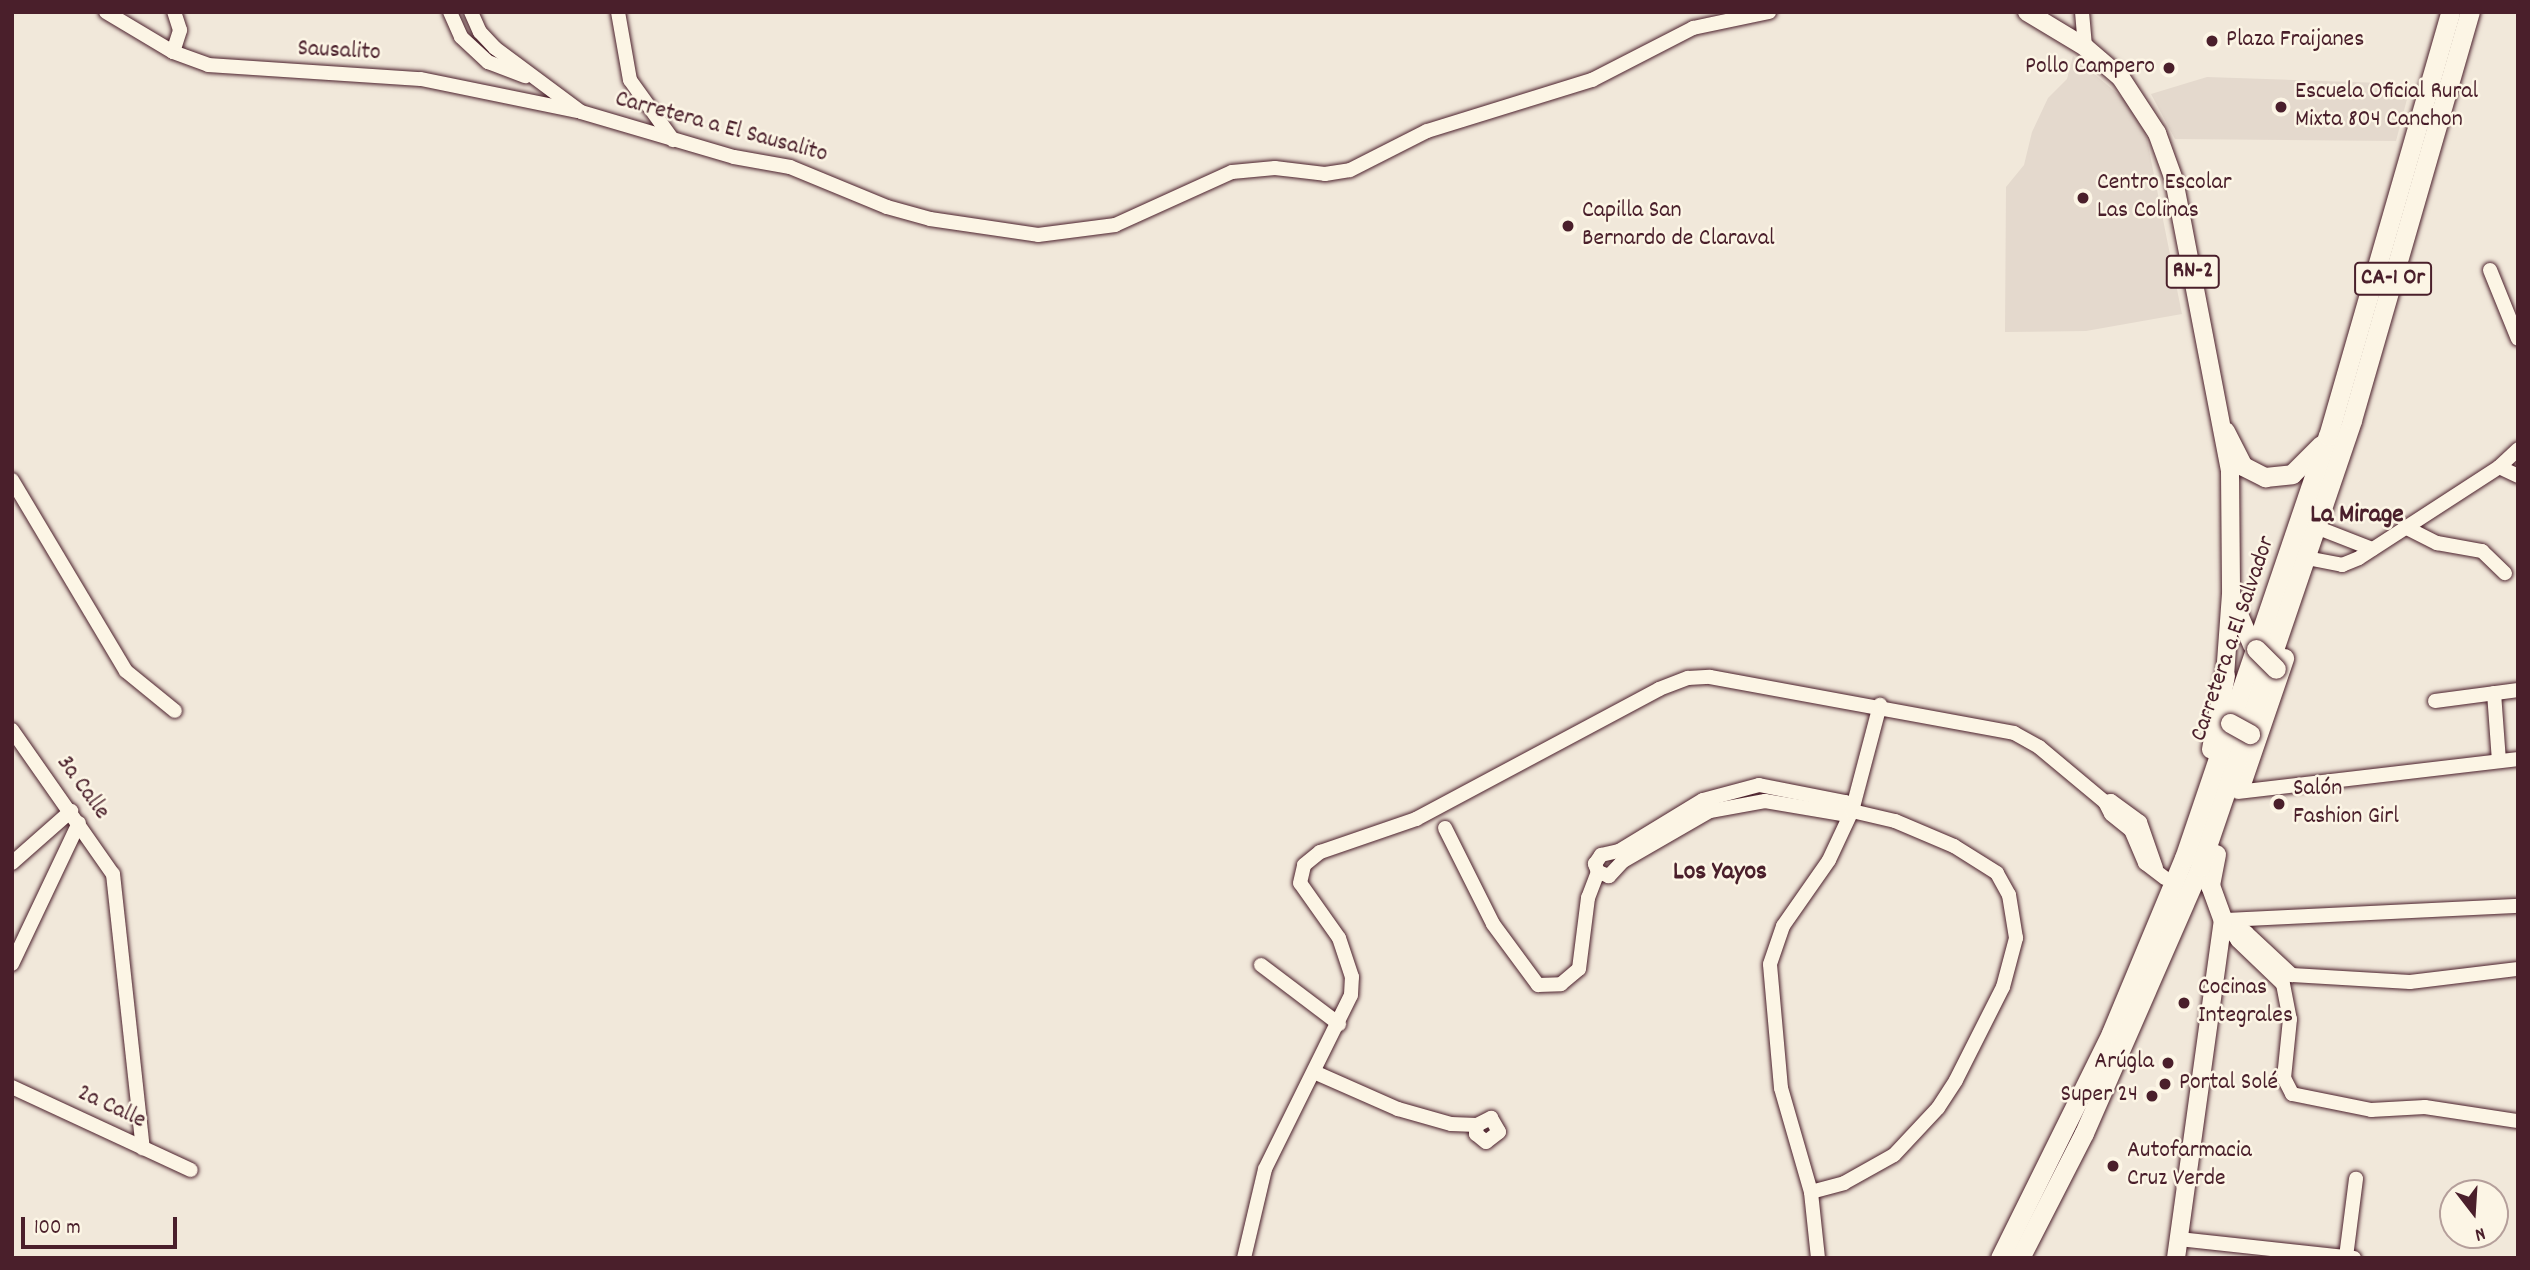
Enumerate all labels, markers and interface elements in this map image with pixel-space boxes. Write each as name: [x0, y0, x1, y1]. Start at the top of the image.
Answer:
place label: Plaza Fraijanes: [2226, 27, 2364, 55]
marker: Plaza Fraijanes: [2204, 33, 2220, 49]
street label: Sausalito: [297, 35, 381, 69]
place label: Pollo Campero: [2025, 54, 2155, 82]
marker: Pollo Campero: [2161, 60, 2177, 76]
place label: Escuela Oficial Rural Mixta 804 Canchon: [2295, 79, 2478, 135]
street label: Carretera a El Sausalito: [612, 86, 830, 170]
marker: Escuela Oficial Rural Mixta 804 Canchon: [2273, 99, 2289, 115]
place label: Centro Escolar Las Colinas: [2097, 170, 2232, 226]
marker: Centro Escolar Las Colinas: [2075, 190, 2091, 206]
place label: Capilla San Bernardo de Claraval: [1582, 198, 1775, 254]
marker: Capilla San Bernardo de Claraval: [1560, 218, 1576, 234]
road number: RN-2: [2165, 252, 2221, 292]
road number: CA-1 Or: [2353, 260, 2433, 298]
district label: La Mirage: [2310, 500, 2404, 532]
street label: Carretera a El Salvador: [2185, 533, 2283, 745]
street label: 3a Calle: [49, 750, 115, 826]
place label: Salón Fashion Girl: [2293, 776, 2399, 832]
marker: Salón Fashion Girl: [2271, 796, 2287, 812]
district label: Los Yayos: [1673, 857, 1767, 889]
place label: Cocinas Integrales: [2198, 975, 2293, 1031]
marker: Cocinas Integrales: [2176, 995, 2192, 1011]
place label: Arúgla: [2094, 1049, 2154, 1077]
marker: Arúgla: [2160, 1055, 2176, 1071]
place label: Portal Solé: [2179, 1070, 2278, 1098]
marker: Portal Solé: [2157, 1076, 2173, 1092]
street label: 2a Calle: [72, 1080, 150, 1136]
place label: Super 24: [2061, 1082, 2138, 1110]
marker: Super 24: [2144, 1088, 2160, 1104]
place label: Autofarmacia Cruz Verde: [2127, 1138, 2252, 1194]
marker: Autofarmacia Cruz Verde: [2105, 1158, 2121, 1174]
north arrow: [2439, 1179, 2509, 1249]
scale bar: [24, 1204, 180, 1248]
text: 100 m: [34, 1214, 81, 1244]
text: N: [2471, 1218, 2488, 1247]

